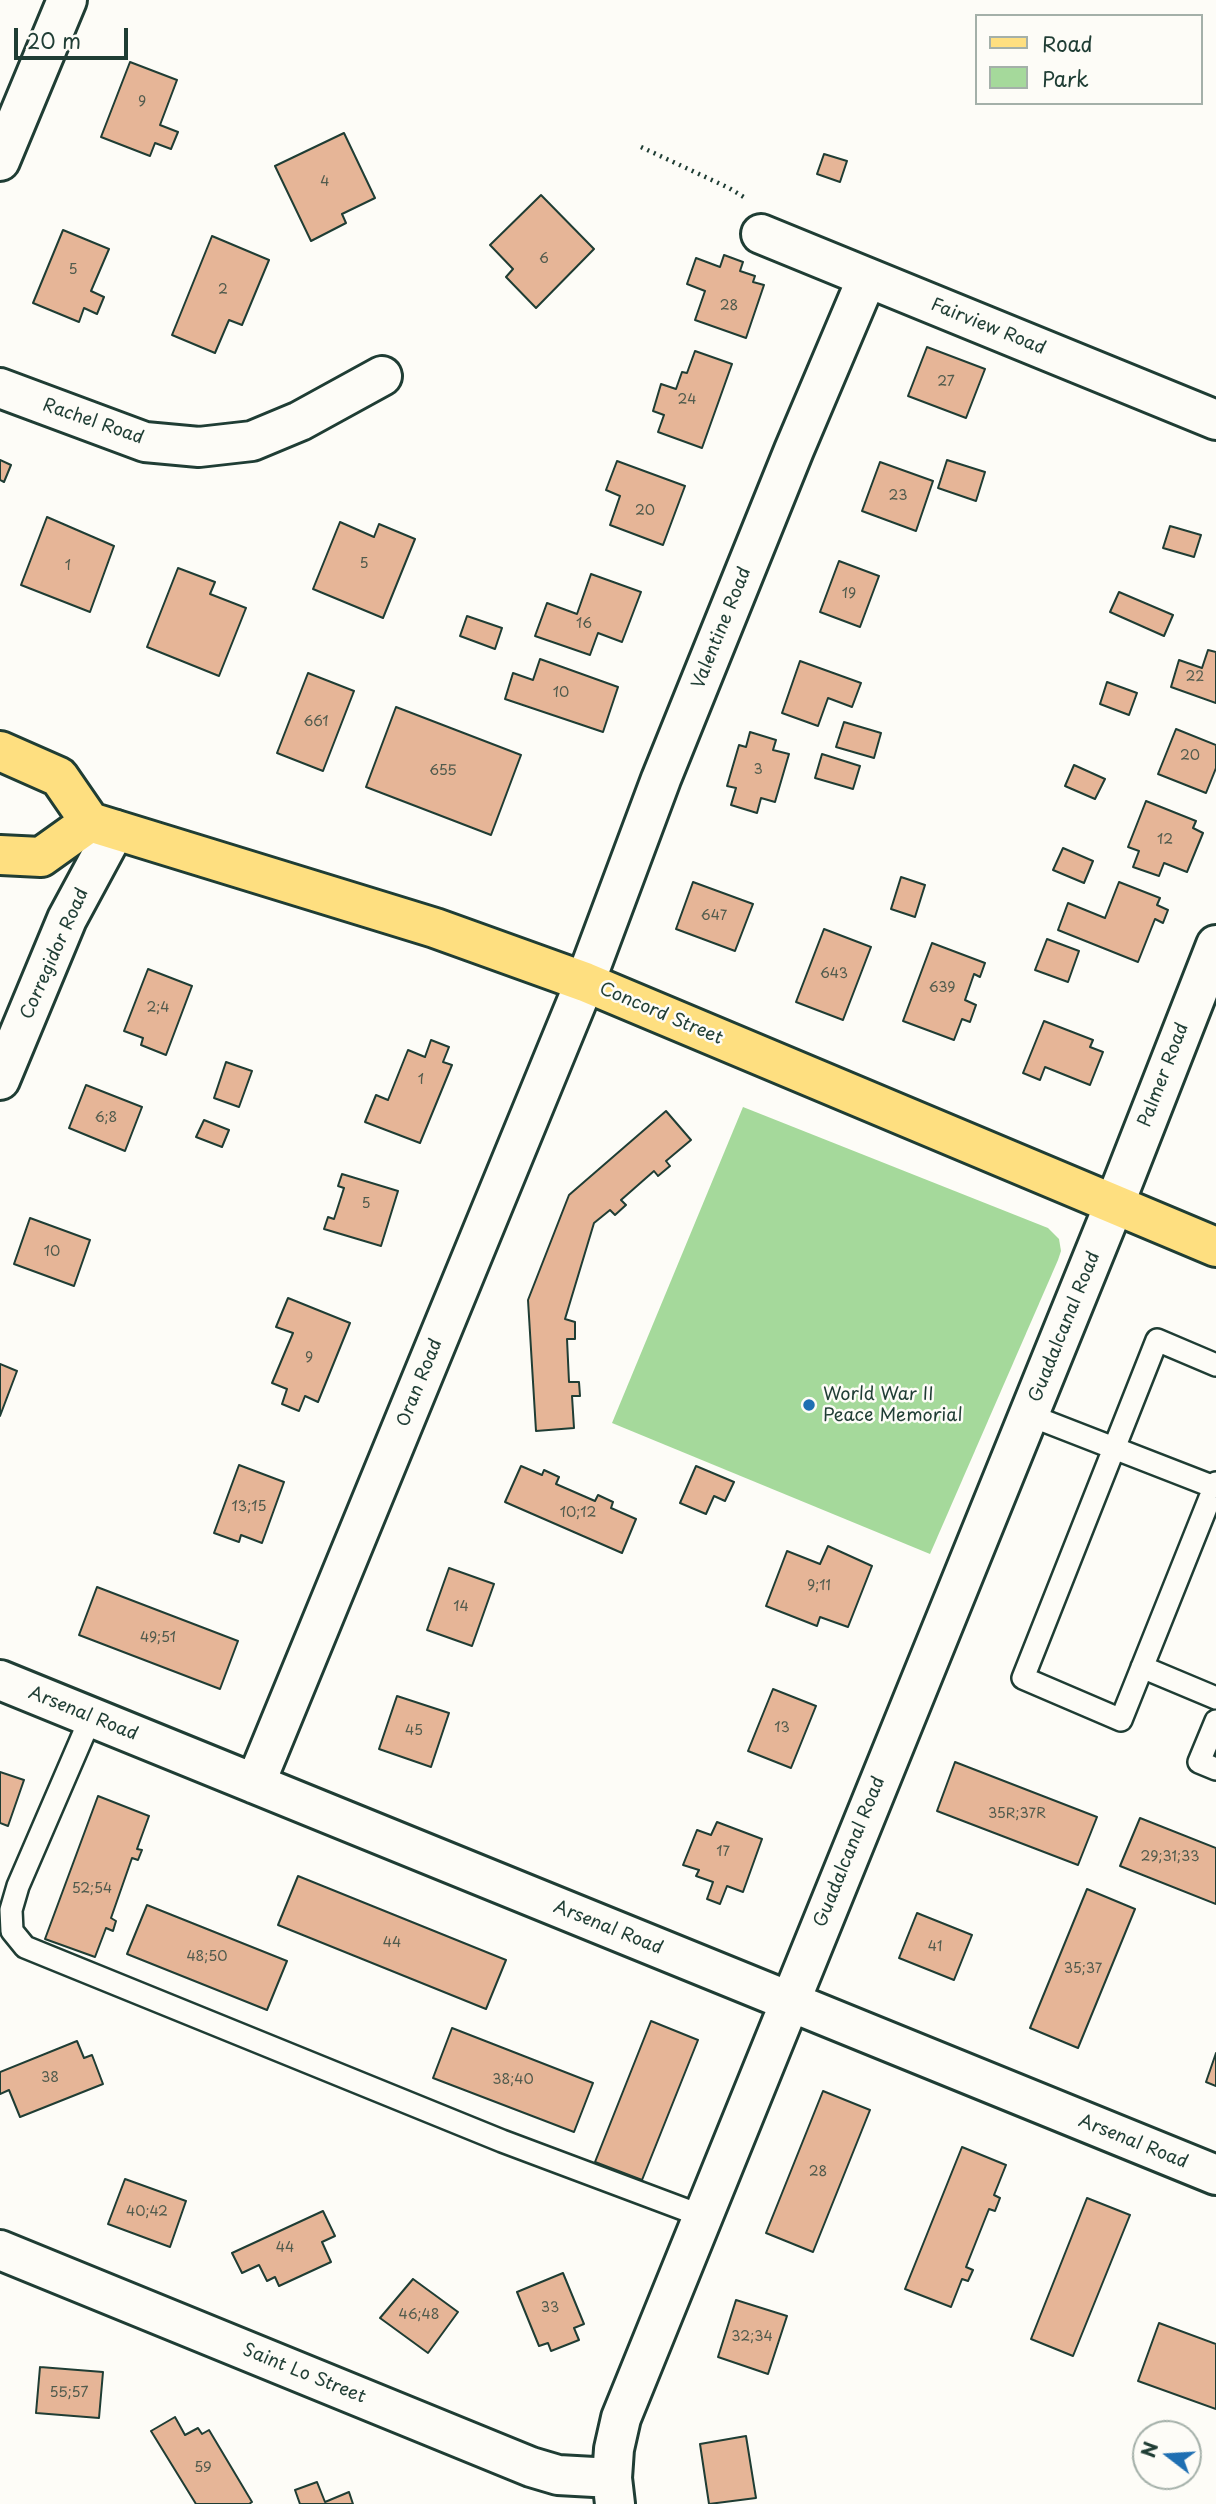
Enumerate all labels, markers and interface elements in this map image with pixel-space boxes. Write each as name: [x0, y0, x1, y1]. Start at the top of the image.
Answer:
scale bar: [18, 14, 131, 58]
legend: [974, 14, 1202, 105]
text: 20 m: [27, 24, 81, 56]
text: Road: [1042, 27, 1093, 59]
text: Park: [1042, 62, 1089, 94]
house number: 9: [138, 94, 146, 110]
house number: 4: [320, 174, 330, 190]
house number: 6: [539, 251, 549, 267]
house number: 5: [68, 262, 78, 278]
house number: 2: [218, 282, 228, 298]
street label: Fairview Road: [927, 294, 1049, 360]
house number: 28: [720, 298, 738, 314]
house number: 27: [937, 374, 955, 390]
house number: 24: [678, 392, 696, 408]
street label: Rachel Road: [40, 395, 146, 449]
house number: 23: [889, 488, 907, 504]
house number: 20: [635, 503, 655, 519]
house number: 5: [359, 556, 369, 572]
house number: 1: [65, 558, 71, 574]
street label: Valentine Road: [688, 564, 756, 692]
house number: 19: [842, 586, 856, 602]
house number: 16: [576, 616, 592, 632]
house number: 22: [1186, 669, 1204, 685]
house number: 10: [553, 685, 569, 701]
house number: 661: [303, 714, 329, 730]
house number: 20: [1180, 748, 1200, 764]
house number: 3: [753, 762, 763, 778]
house number: 655: [429, 763, 457, 779]
house number: 12: [1157, 832, 1173, 848]
street label: Corregidor Road: [16, 885, 94, 1023]
house number: 647: [701, 908, 727, 924]
house number: 643: [820, 966, 848, 982]
street label: Concord Street: [596, 978, 726, 1050]
house number: 639: [929, 980, 955, 996]
house number: 2;4: [146, 1000, 170, 1016]
street label: Palmer Road: [1134, 1020, 1194, 1130]
house number: 1: [418, 1072, 424, 1088]
house number: 6;8: [95, 1110, 117, 1126]
house number: 5: [361, 1196, 371, 1212]
house number: 10: [44, 1244, 60, 1260]
street label: Guadalcanal Road: [1025, 1249, 1105, 1405]
street label: Oran Road: [393, 1336, 447, 1430]
house number: 9: [305, 1350, 313, 1366]
place label: World War II Peace Memorial: [823, 1384, 963, 1426]
marker: World War II Peace Memorial: [801, 1397, 817, 1413]
house number: 13;15: [232, 1499, 266, 1515]
house number: 10;12: [560, 1505, 596, 1521]
house number: 9;11: [807, 1578, 831, 1594]
house number: 14: [453, 1599, 469, 1615]
house number: 49;51: [140, 1630, 176, 1646]
street label: Arsenal Road: [25, 1682, 141, 1746]
house number: 13: [774, 1720, 790, 1736]
house number: 45: [405, 1723, 423, 1739]
street label: Guadalcanal Road: [810, 1774, 890, 1930]
house number: 35R;37R: [988, 1806, 1046, 1822]
house number: 17: [716, 1844, 730, 1860]
house number: 29;31;33: [1141, 1849, 1199, 1865]
house number: 52;54: [72, 1881, 112, 1897]
street label: Arsenal Road: [550, 1896, 666, 1960]
house number: 44: [383, 1935, 401, 1951]
house number: 41: [928, 1939, 942, 1955]
house number: 48;50: [186, 1949, 228, 1965]
house number: 35;37: [1064, 1961, 1102, 1977]
house number: 38: [41, 2070, 59, 2086]
house number: 38;40: [492, 2072, 534, 2088]
street label: Arsenal Road: [1075, 2110, 1191, 2174]
house number: 28: [809, 2164, 827, 2180]
house number: 40;42: [126, 2204, 168, 2220]
house number: 44: [276, 2240, 294, 2256]
house number: 33: [541, 2300, 559, 2316]
house number: 46;48: [399, 2307, 439, 2323]
house number: 32;34: [731, 2329, 773, 2345]
street label: Saint Lo Street: [239, 2339, 369, 2409]
house number: 55;57: [50, 2385, 88, 2401]
north arrow: [1132, 2420, 1202, 2490]
text: N: [1133, 2438, 1164, 2461]
house number: 59: [194, 2460, 212, 2476]

